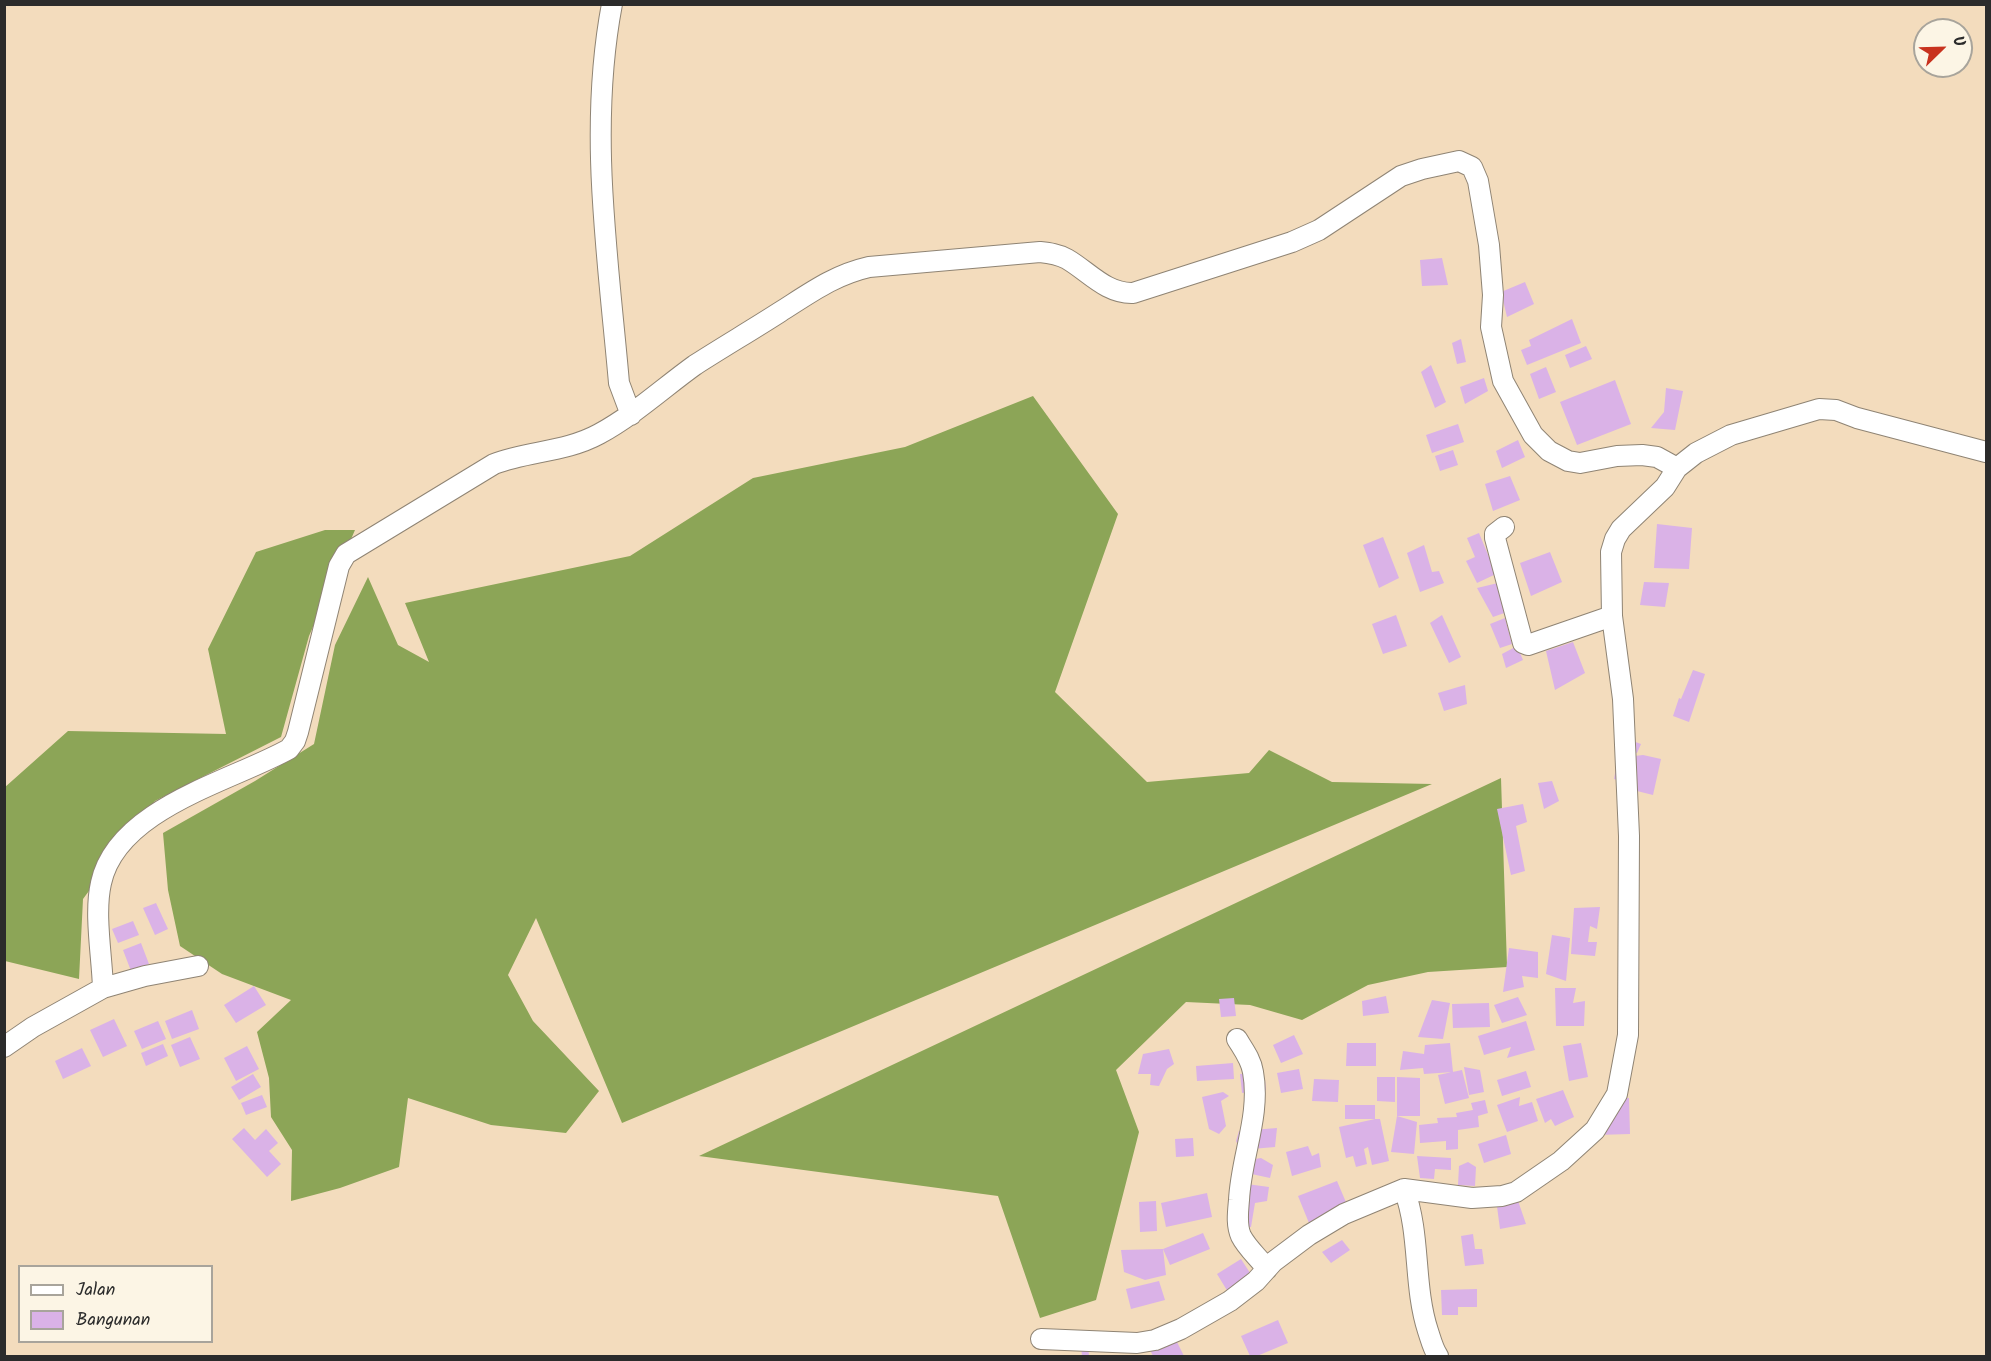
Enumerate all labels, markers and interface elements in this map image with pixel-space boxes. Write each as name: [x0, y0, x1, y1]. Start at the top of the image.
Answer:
north arrow: [1913, 18, 1973, 78]
text: U: [1945, 32, 1972, 51]
legend: [18, 1265, 213, 1343]
text: Jalan: [76, 1276, 115, 1305]
text: Bangunan: [76, 1306, 150, 1335]

